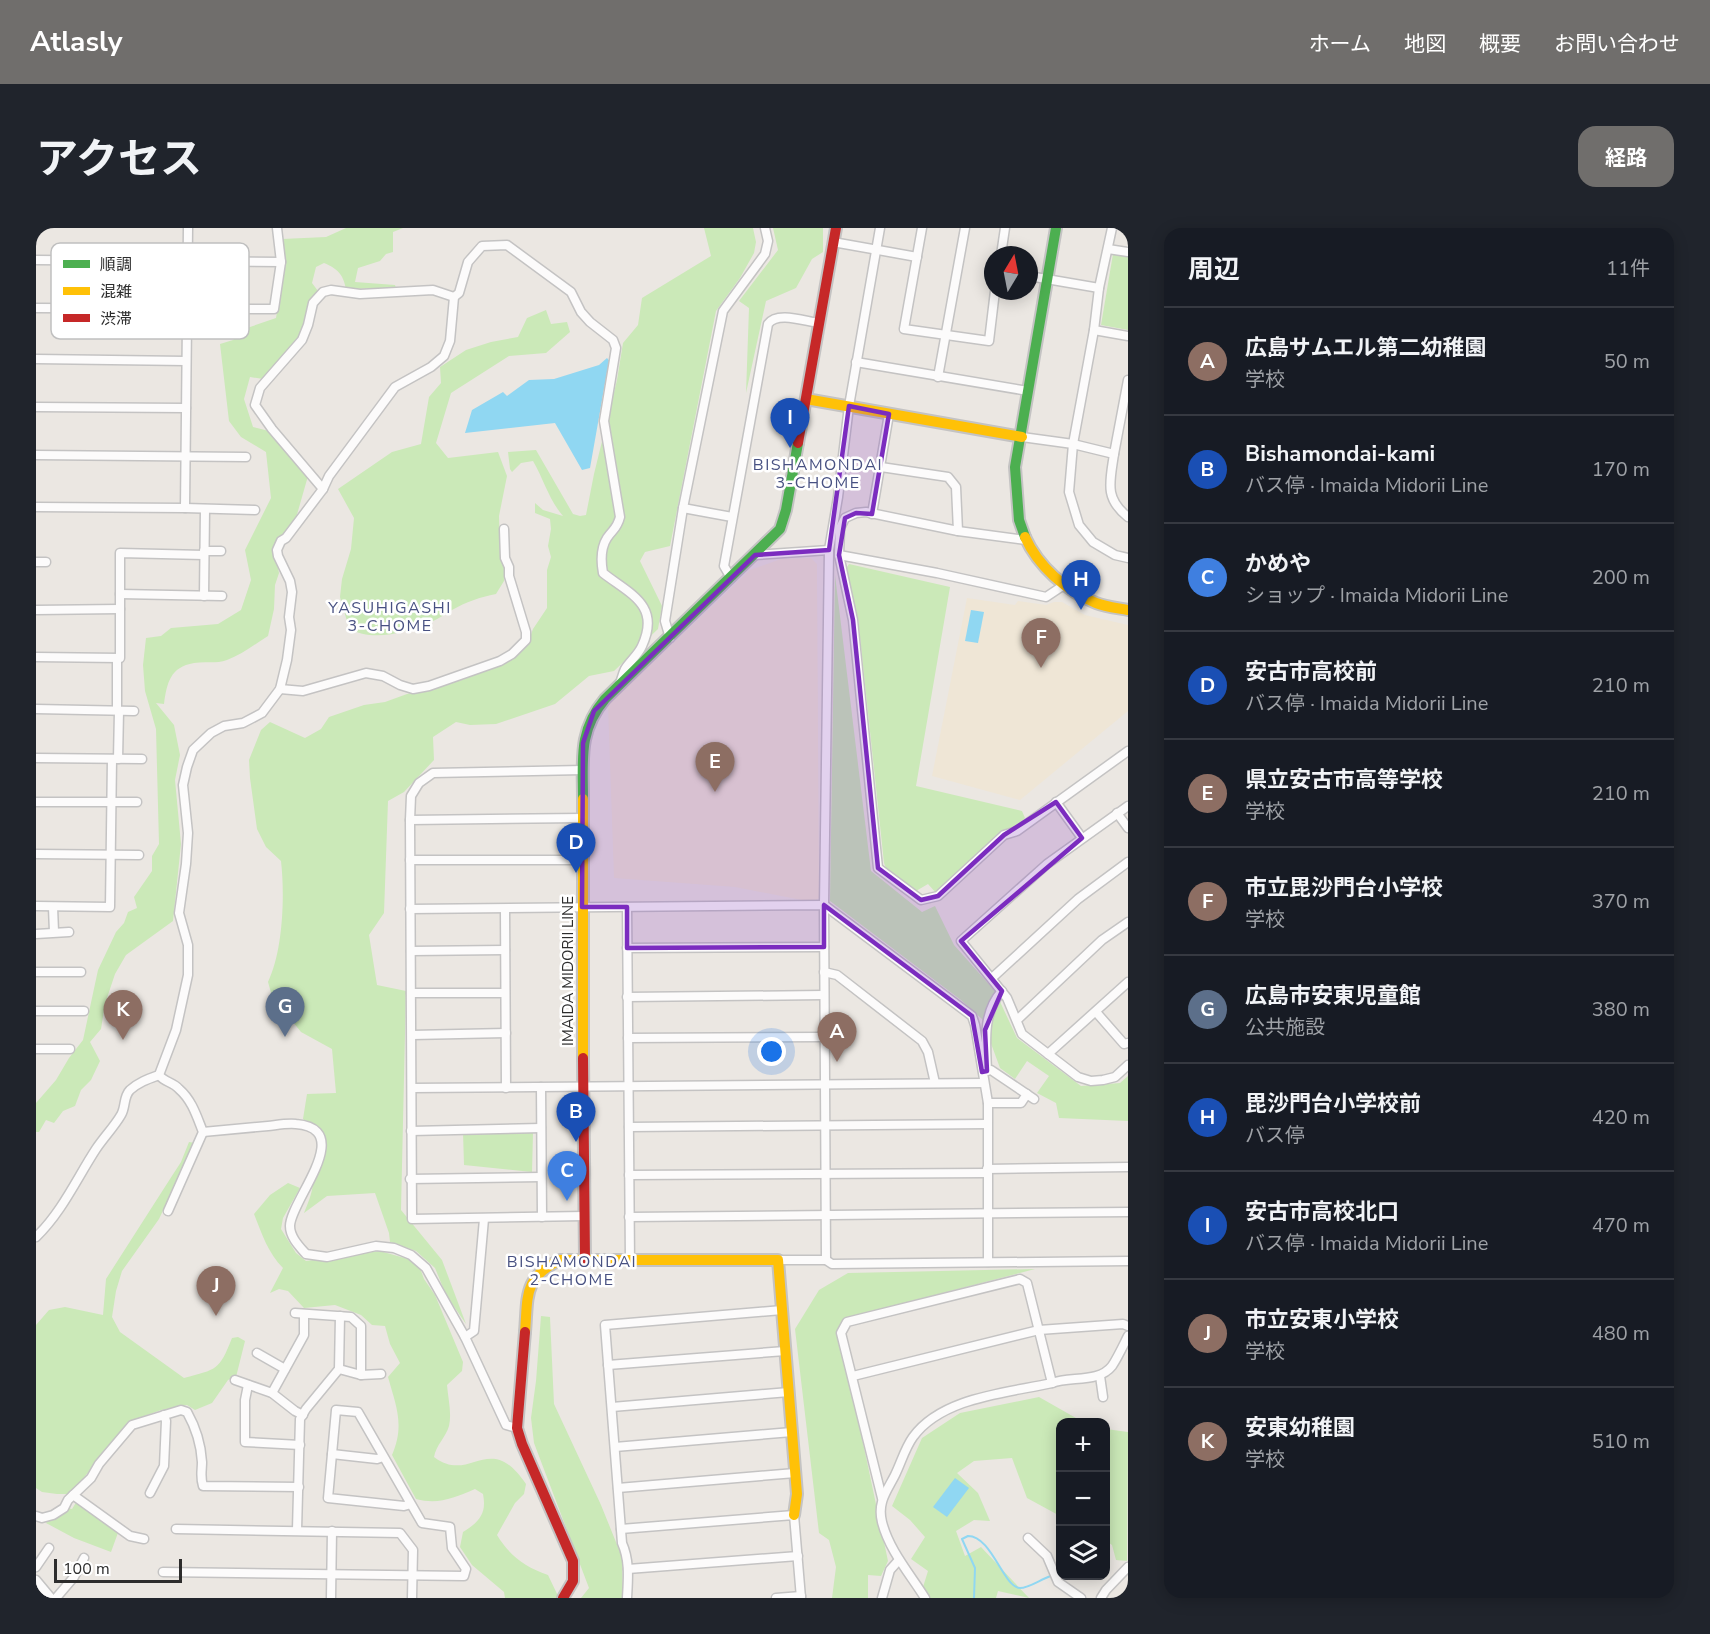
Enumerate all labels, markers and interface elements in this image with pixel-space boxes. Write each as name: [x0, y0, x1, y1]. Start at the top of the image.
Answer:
text: Atlasly: [30, 23, 122, 61]
text: ホーム: [1309, 30, 1371, 58]
text: 地図: [1404, 30, 1446, 58]
text: 概要: [1479, 30, 1521, 58]
text: お問い合わせ: [1554, 30, 1680, 58]
button: 経路: [1578, 126, 1674, 187]
text: アクセス: [36, 131, 202, 188]
legend: [51, 243, 249, 339]
north arrow: [984, 246, 1038, 300]
text: 周辺: [1188, 252, 1240, 287]
text: 順調: [100, 254, 132, 276]
text: 11件: [1606, 255, 1650, 282]
text: 混雑: [100, 281, 132, 303]
text: 渋滞: [100, 308, 132, 330]
text: 広島サムエル第二幼稚園: [1245, 333, 1487, 363]
text: A: [1200, 348, 1215, 375]
text: 50 m: [1604, 348, 1650, 375]
text: 学校: [1245, 366, 1285, 393]
pin: I: [770, 398, 810, 448]
text: Bishamondai-kami: [1245, 439, 1435, 469]
district label: BISHAMONDAI 3-CHOME: [753, 454, 883, 494]
text: B: [1201, 456, 1214, 483]
text: 170 m: [1592, 456, 1650, 483]
text: バス停 · Imaida Midorii Line: [1245, 472, 1488, 499]
text: かめや: [1245, 549, 1311, 579]
pin: H: [1062, 560, 1100, 610]
text: C: [1201, 564, 1214, 591]
text: 200 m: [1592, 564, 1650, 591]
text: ショップ · Imaida Midorii Line: [1245, 582, 1508, 609]
district label: YASUHIGASHI 3-CHOME: [327, 597, 452, 637]
pin: F: [1022, 618, 1060, 668]
text: 安古市高校前: [1245, 657, 1377, 687]
text: D: [1200, 672, 1215, 699]
text: 210 m: [1592, 672, 1650, 699]
text: バス停 · Imaida Midorii Line: [1245, 690, 1488, 717]
pin: E: [696, 742, 734, 792]
text: 県立安古市高等学校: [1245, 765, 1443, 795]
text: E: [1202, 780, 1213, 807]
text: 210 m: [1592, 780, 1650, 807]
text: 学校: [1245, 798, 1285, 825]
pin: D: [556, 824, 596, 873]
text: 市立毘沙門台小学校: [1245, 873, 1443, 903]
text: F: [1202, 888, 1213, 915]
text: 370 m: [1592, 888, 1650, 915]
street label: IMAIDA MIDORII LINE: [558, 896, 578, 1046]
text: 学校: [1245, 906, 1285, 933]
text: 広島市安東児童館: [1245, 981, 1421, 1011]
pin: G: [266, 988, 304, 1037]
pin: K: [104, 990, 142, 1040]
text: G: [1200, 996, 1215, 1023]
text: 380 m: [1592, 996, 1650, 1023]
pin: A: [818, 1012, 856, 1062]
text: 公共施設: [1245, 1014, 1325, 1041]
your location: [757, 1037, 786, 1066]
text: 毘沙門台小学校前: [1245, 1089, 1421, 1119]
pin: B: [556, 1092, 596, 1142]
text: H: [1200, 1104, 1215, 1131]
text: 420 m: [1592, 1104, 1650, 1131]
text: バス停: [1245, 1122, 1305, 1149]
pin: C: [548, 1152, 586, 1201]
text: 安古市高校北口: [1245, 1197, 1399, 1227]
text: I: [1205, 1212, 1210, 1239]
text: 470 m: [1592, 1212, 1650, 1239]
text: バス停 · Imaida Midorii Line: [1245, 1230, 1488, 1257]
district label: BISHAMONDAI 2-CHOME: [507, 1251, 637, 1291]
pin: J: [196, 1266, 236, 1316]
text: 市立安東小学校: [1245, 1305, 1399, 1335]
text: J: [1204, 1320, 1211, 1347]
text: 480 m: [1592, 1320, 1650, 1347]
text: 学校: [1245, 1338, 1285, 1365]
text: 安東幼稚園: [1245, 1413, 1355, 1443]
map controls: [1056, 1418, 1110, 1580]
button: +: [1056, 1418, 1110, 1472]
text: K: [1201, 1428, 1214, 1455]
text: 510 m: [1592, 1428, 1650, 1455]
text: 学校: [1245, 1446, 1285, 1473]
button: −: [1056, 1472, 1110, 1526]
button: layers: [1056, 1526, 1110, 1580]
scale bar: [54, 1556, 182, 1584]
text: 100 m: [63, 1558, 110, 1580]

